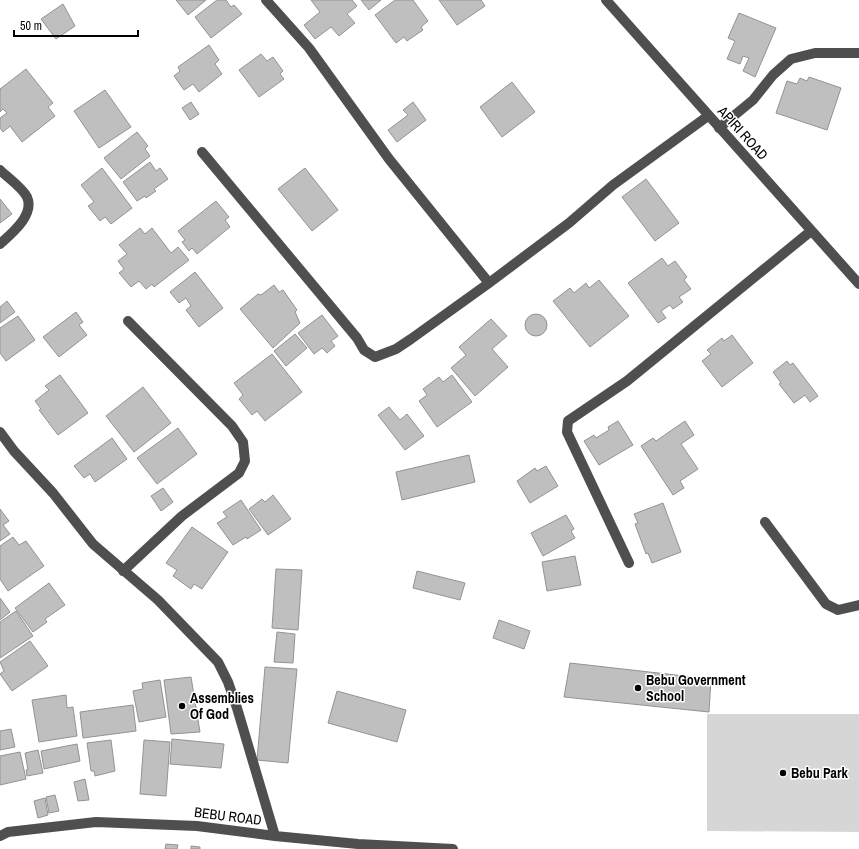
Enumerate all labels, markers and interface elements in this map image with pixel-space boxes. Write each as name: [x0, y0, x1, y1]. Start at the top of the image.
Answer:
scale bar: [14, 12, 138, 38]
text: 50 m: [20, 18, 42, 34]
street label: APIRI ROAD: [713, 102, 772, 164]
place label: Bebu Government School: [646, 671, 746, 705]
marker: Bebu Government School: [633, 683, 643, 693]
place label: Assemblies Of God: [190, 689, 254, 723]
marker: Assemblies Of God: [177, 701, 187, 711]
place label: Bebu Park: [791, 764, 848, 782]
marker: Bebu Park: [778, 768, 788, 778]
street label: BEBU ROAD: [193, 803, 263, 829]

